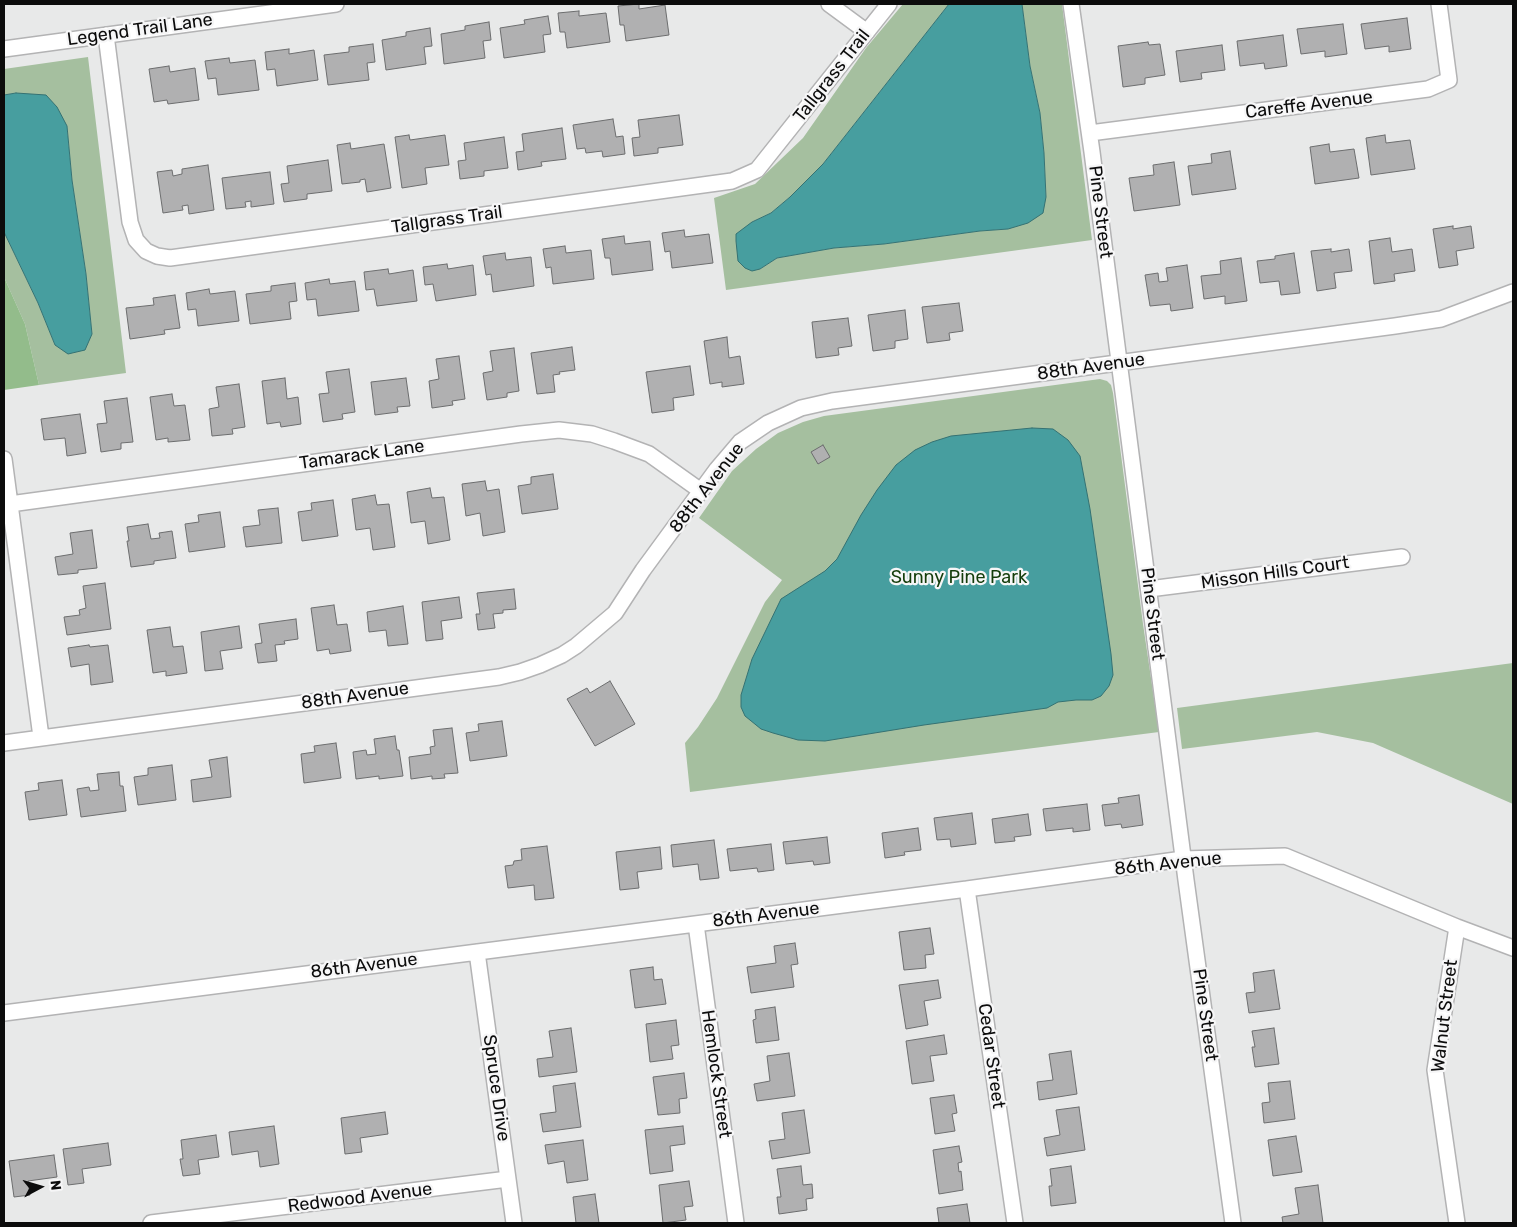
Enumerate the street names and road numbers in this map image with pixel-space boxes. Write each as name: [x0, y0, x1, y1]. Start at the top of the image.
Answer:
street label: Legend Trail Lane: [66, 9, 214, 51]
street label: Tallgrass Trail: [789, 25, 875, 127]
street label: Careffe Avenue: [1244, 86, 1374, 124]
street label: Pine Street: [1084, 164, 1116, 260]
street label: Tallgrass Trail: [390, 202, 504, 238]
street label: 88th Avenue: [1036, 349, 1146, 385]
street label: Tamarack Lane: [298, 436, 426, 474]
street label: 88th Avenue: [665, 439, 749, 537]
street label: Misson Hills Court: [1200, 552, 1350, 594]
street label: Pine Street: [1136, 566, 1168, 662]
street label: 88th Avenue: [300, 678, 410, 714]
street label: 86th Avenue: [1113, 848, 1223, 880]
street label: 86th Avenue: [711, 898, 821, 932]
street label: 86th Avenue: [309, 949, 419, 983]
street label: Walnut Street: [1427, 958, 1463, 1074]
street label: Pine Street: [1188, 967, 1222, 1063]
street label: Cedar Street: [973, 1002, 1009, 1110]
street label: Hemlock Street: [696, 1008, 736, 1140]
street label: Spruce Drive: [478, 1033, 514, 1143]
street label: Redwood Avenue: [286, 1178, 434, 1218]

